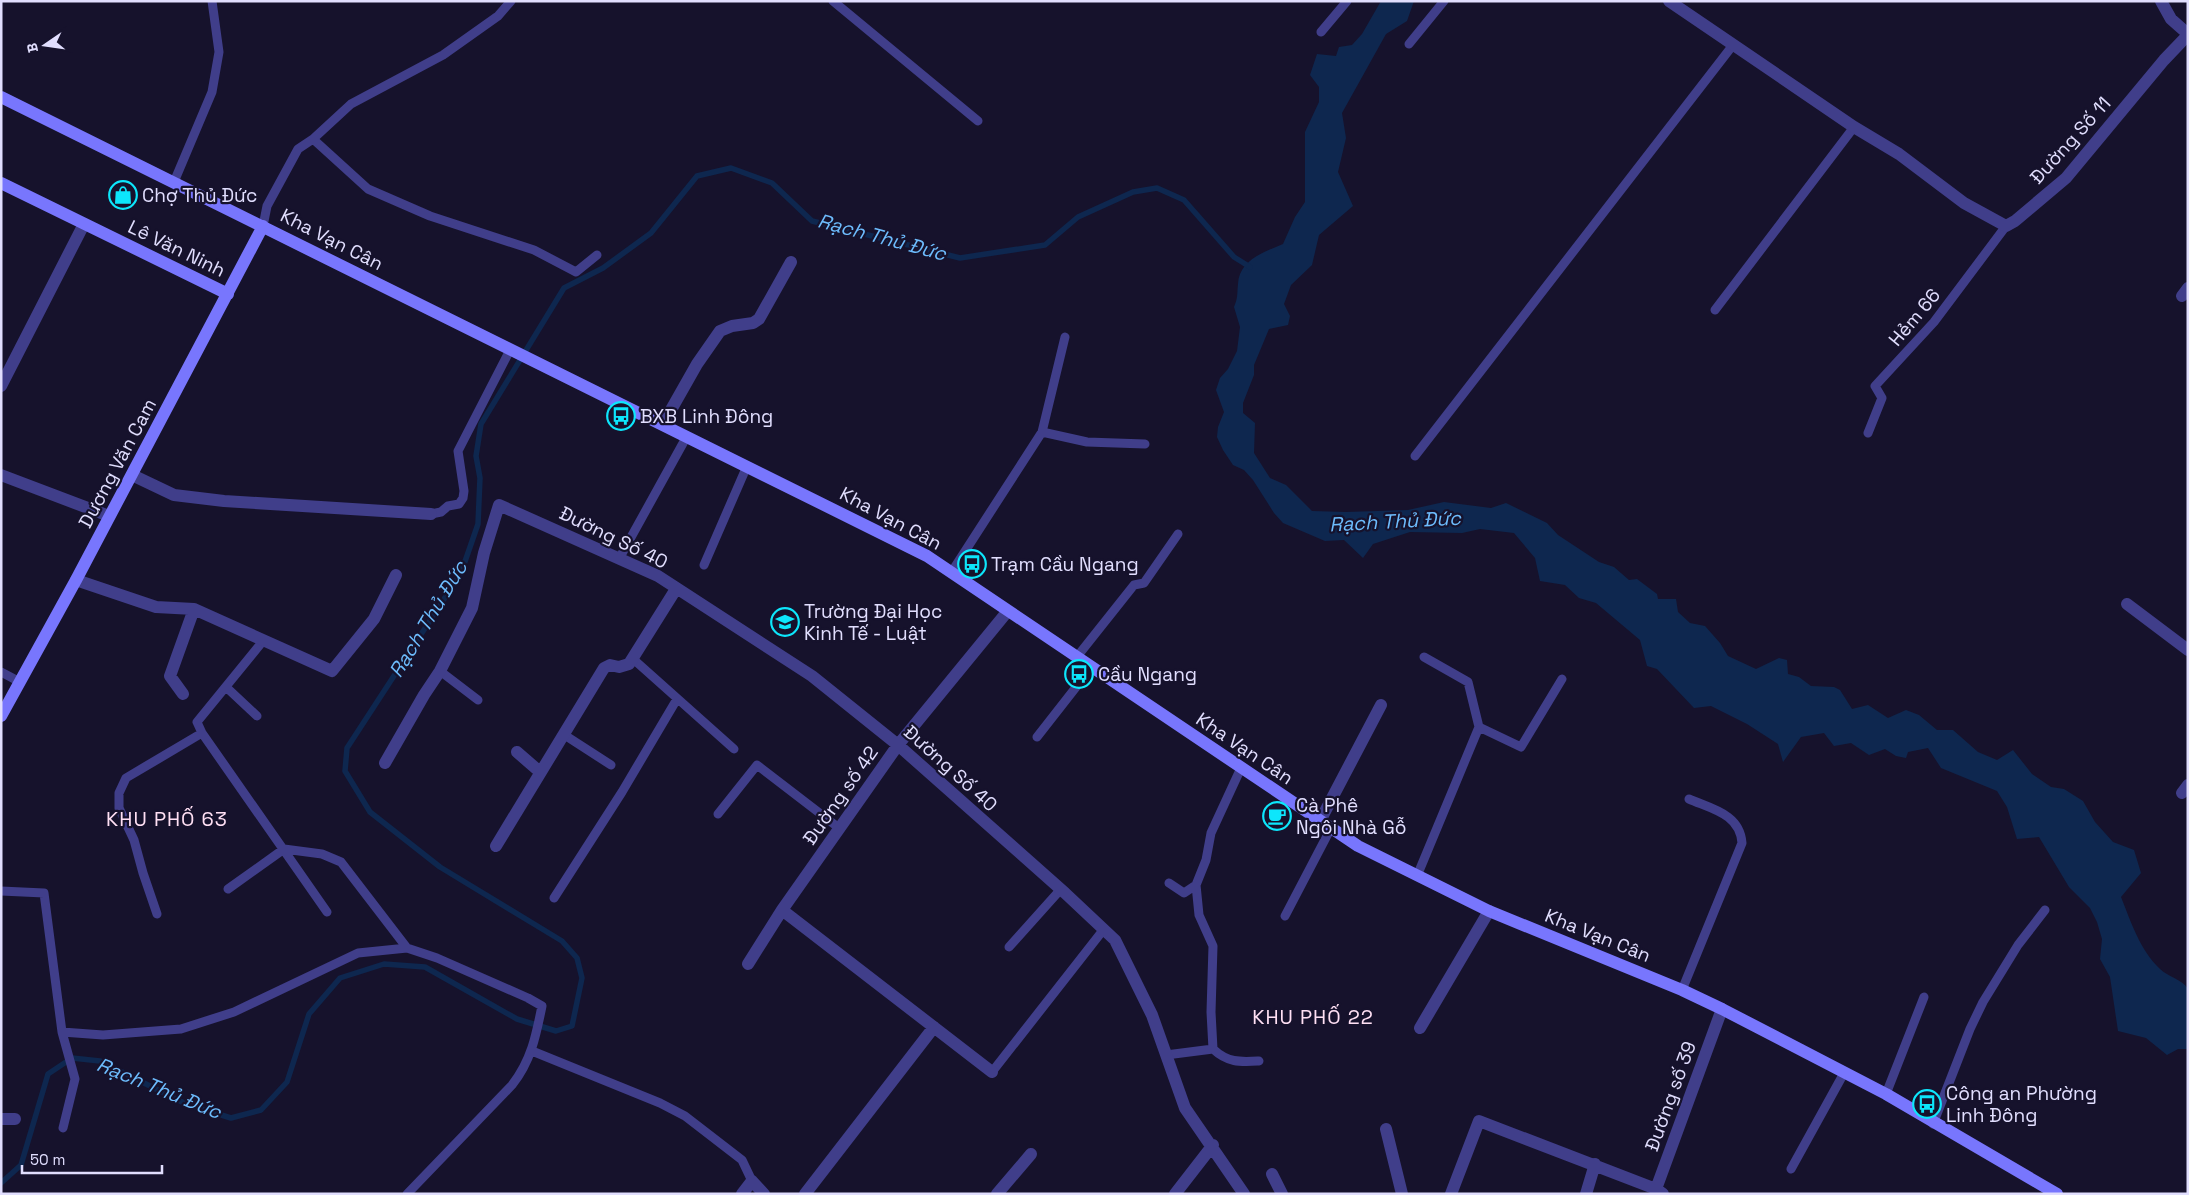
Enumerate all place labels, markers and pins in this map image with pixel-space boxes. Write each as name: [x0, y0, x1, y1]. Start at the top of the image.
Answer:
shop icon: Chợ Thủ Đức: [108, 180, 138, 210]
place label: Chợ Thủ Đức: [142, 183, 257, 208]
bus stop icon: BXB Linh Đông: [606, 401, 636, 431]
place label: BXB Linh Đông: [640, 404, 773, 429]
bus stop icon: Trạm Cầu Ngang: [957, 549, 987, 579]
place label: Trạm Cầu Ngang: [991, 552, 1139, 577]
place label: Trường Đại Học Kinh Tế - Luật: [804, 599, 942, 646]
school or university icon: Trường Đại Học Kinh Tế - Luật: [770, 607, 800, 637]
bus stop icon: Cầu Ngang: [1064, 659, 1094, 689]
place label: Cầu Ngang: [1098, 662, 1197, 687]
place label: Cà Phê Ngôi Nhà Gỗ: [1296, 793, 1406, 840]
cafe icon: Cà Phê Ngôi Nhà Gỗ: [1262, 801, 1292, 831]
place label: Công an Phường Linh Đông: [1946, 1081, 2097, 1128]
bus stop icon: Công an Phường Linh Đông: [1912, 1089, 1942, 1119]

